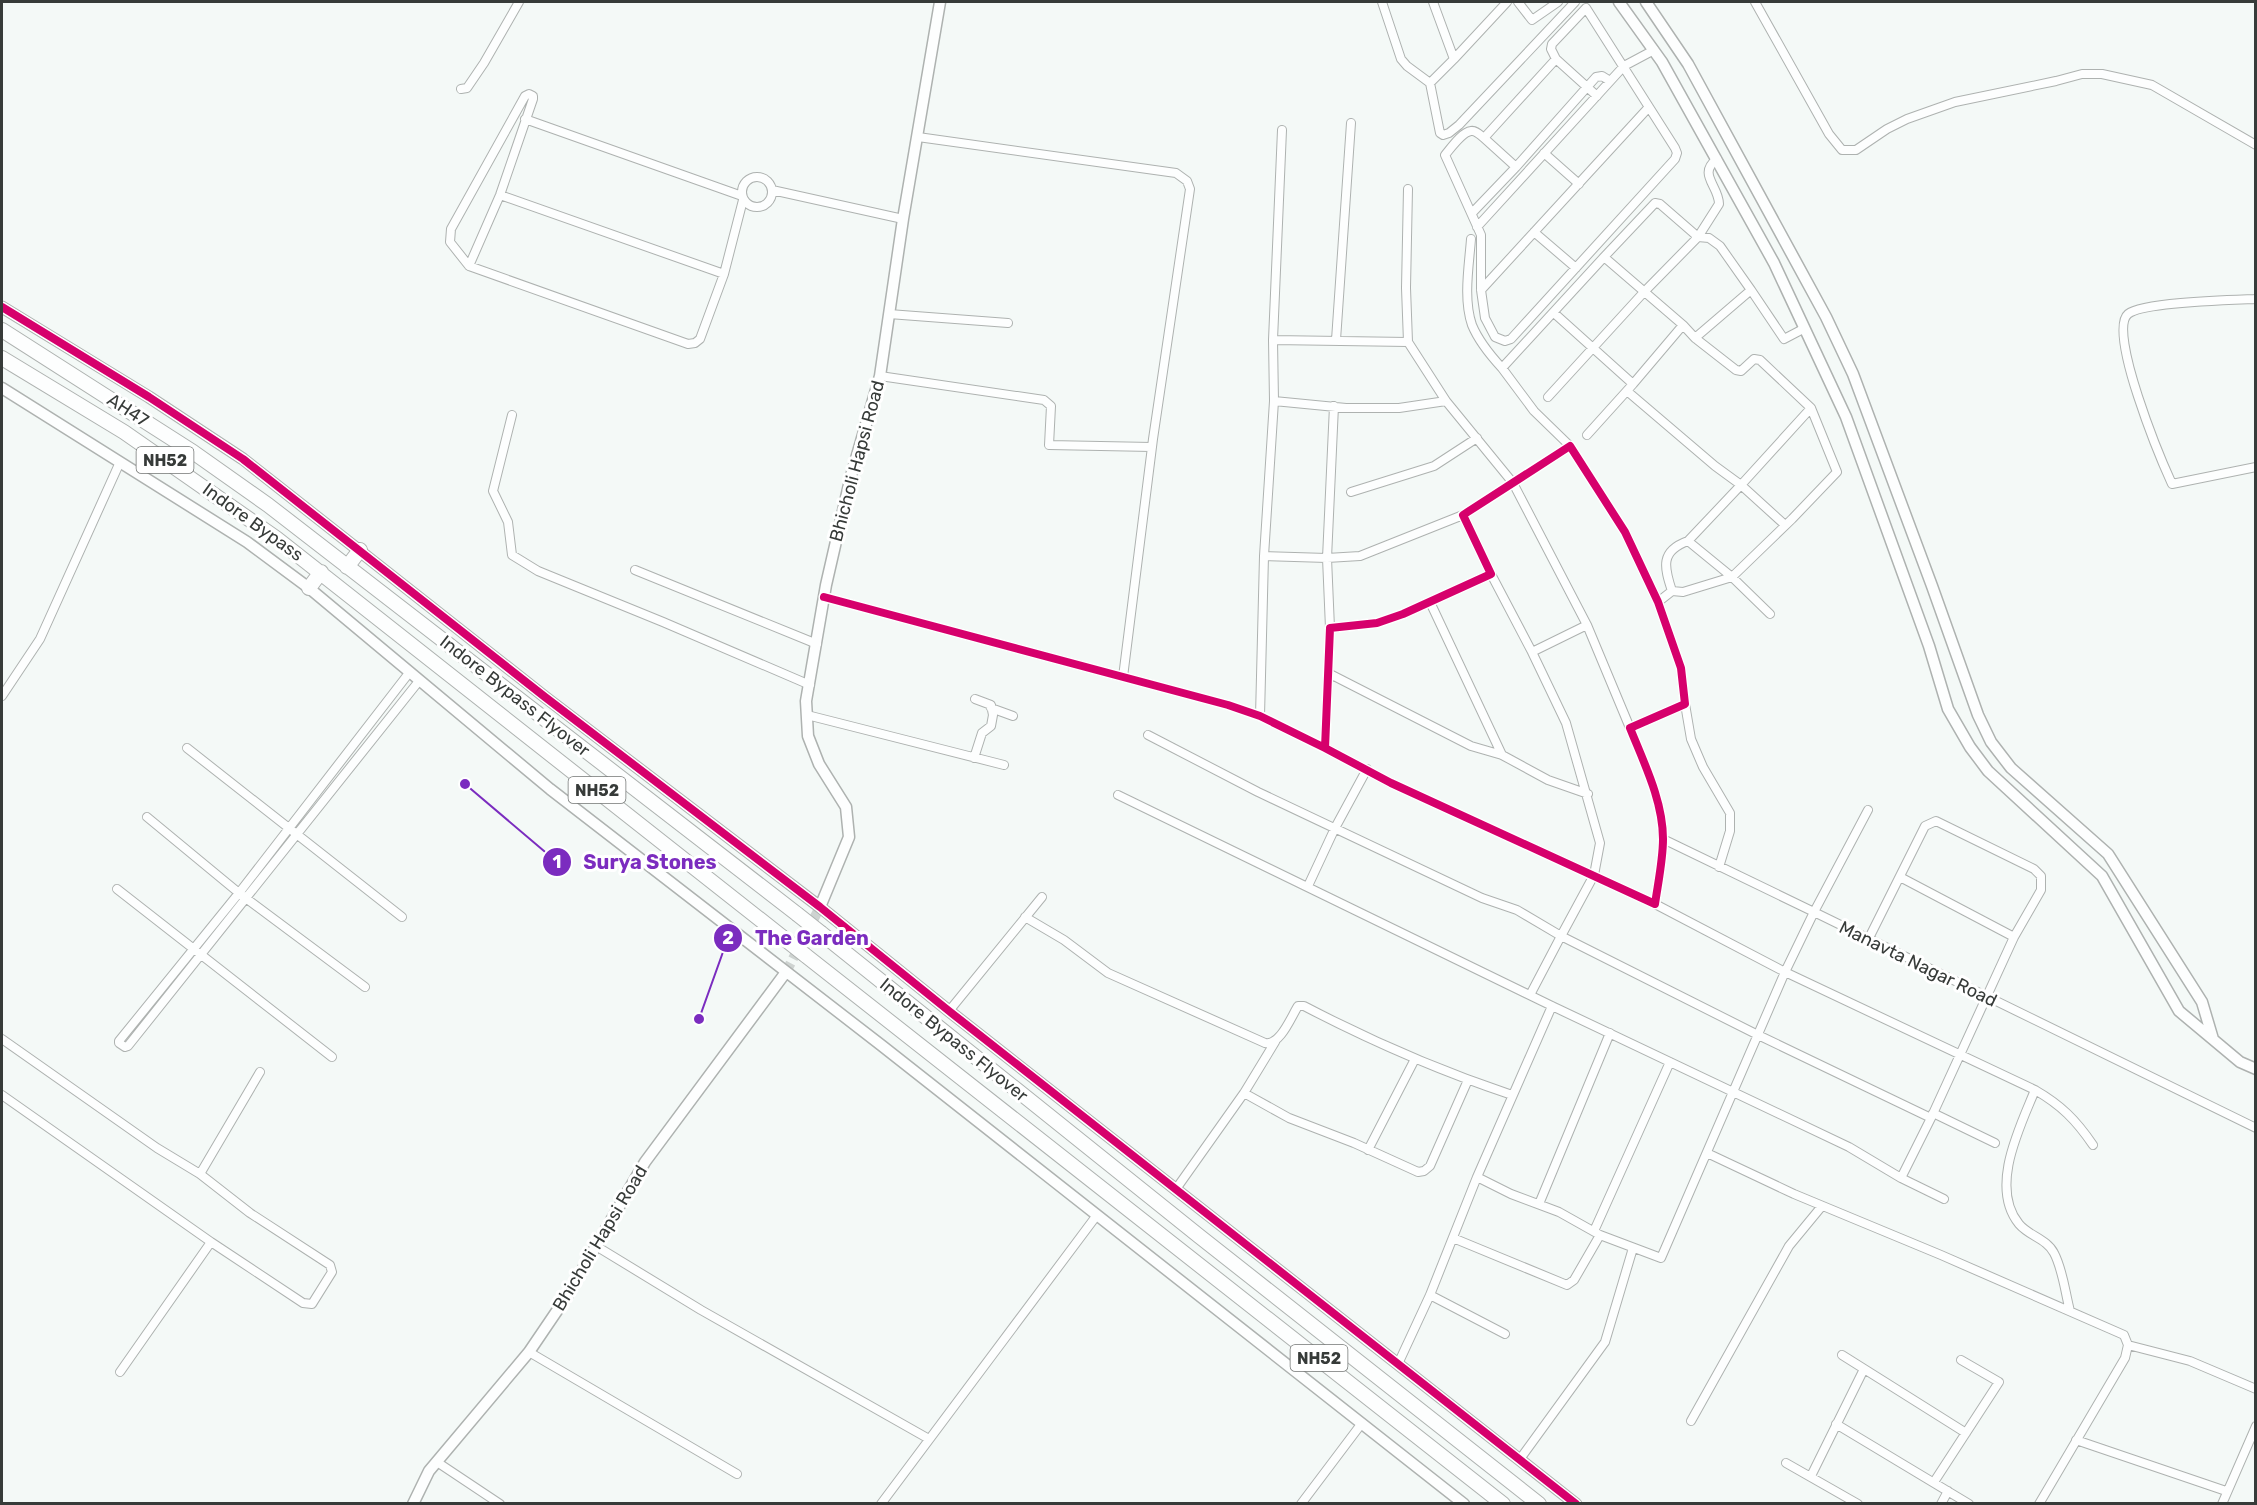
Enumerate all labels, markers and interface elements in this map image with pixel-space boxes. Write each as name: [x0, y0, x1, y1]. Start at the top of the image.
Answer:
street label: Bhicholi Hapsi Road: [825, 378, 889, 544]
street label: AH47: [103, 389, 153, 431]
road number: NH52: [136, 447, 194, 473]
street label: Indore Bypass: [198, 478, 308, 566]
street label: Indore Bypass Flyover: [436, 631, 595, 762]
road number: NH52: [568, 777, 626, 803]
callout: Surya Stones: [542, 843, 729, 881]
text: Surya Stones: [583, 850, 717, 874]
text: 1: [553, 851, 561, 873]
street label: Manavta Nagar Road: [1835, 916, 2001, 1012]
callout: The Garden: [713, 919, 881, 957]
text: The Garden: [755, 926, 869, 950]
text: 2: [722, 927, 734, 949]
street label: Indore Bypass Flyover: [875, 973, 1033, 1107]
street label: Bhicholi Hapsi Road: [548, 1161, 652, 1315]
road number: NH52: [1290, 1345, 1348, 1371]

